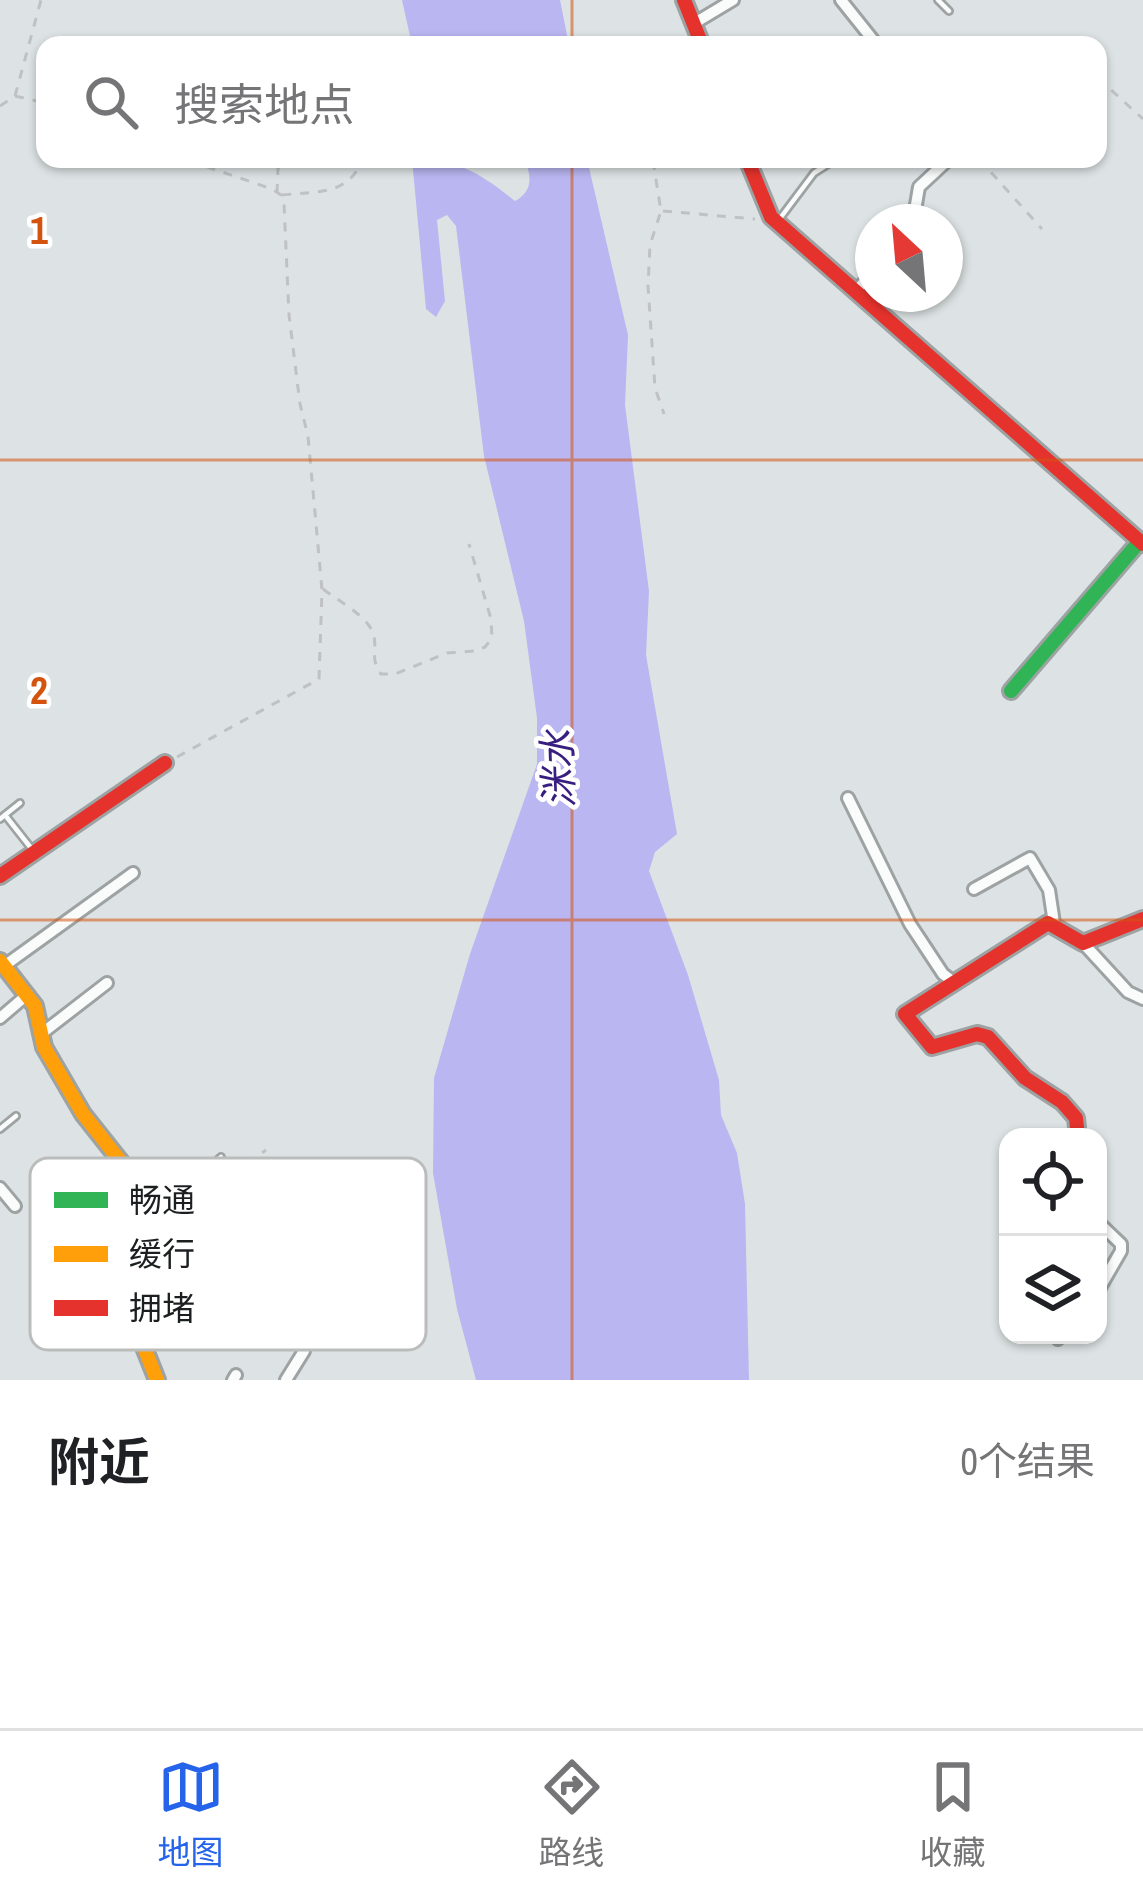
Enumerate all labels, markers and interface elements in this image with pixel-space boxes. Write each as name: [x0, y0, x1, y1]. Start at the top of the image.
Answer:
search box: [36, 36, 1107, 168]
icon: search: [78, 69, 144, 135]
text: 搜索地点: [174, 74, 354, 135]
text: 1: [30, 204, 48, 256]
north arrow: [855, 204, 963, 312]
text: 2: [30, 664, 48, 716]
water label: 洣水: [531, 727, 585, 809]
map controls: [999, 1128, 1107, 1344]
button: locate: [999, 1128, 1107, 1236]
legend: [30, 1158, 426, 1350]
text: 畅通: [129, 1178, 195, 1222]
text: 缓行: [129, 1232, 195, 1276]
button: layers: [999, 1236, 1107, 1344]
text: 拥堵: [129, 1286, 195, 1330]
text: 附近: [48, 1427, 150, 1496]
text: 0个结果: [960, 1435, 1095, 1487]
tab: 地图: [158, 1754, 224, 1874]
tab: 路线: [539, 1754, 605, 1874]
tab: 收藏: [920, 1754, 986, 1874]

